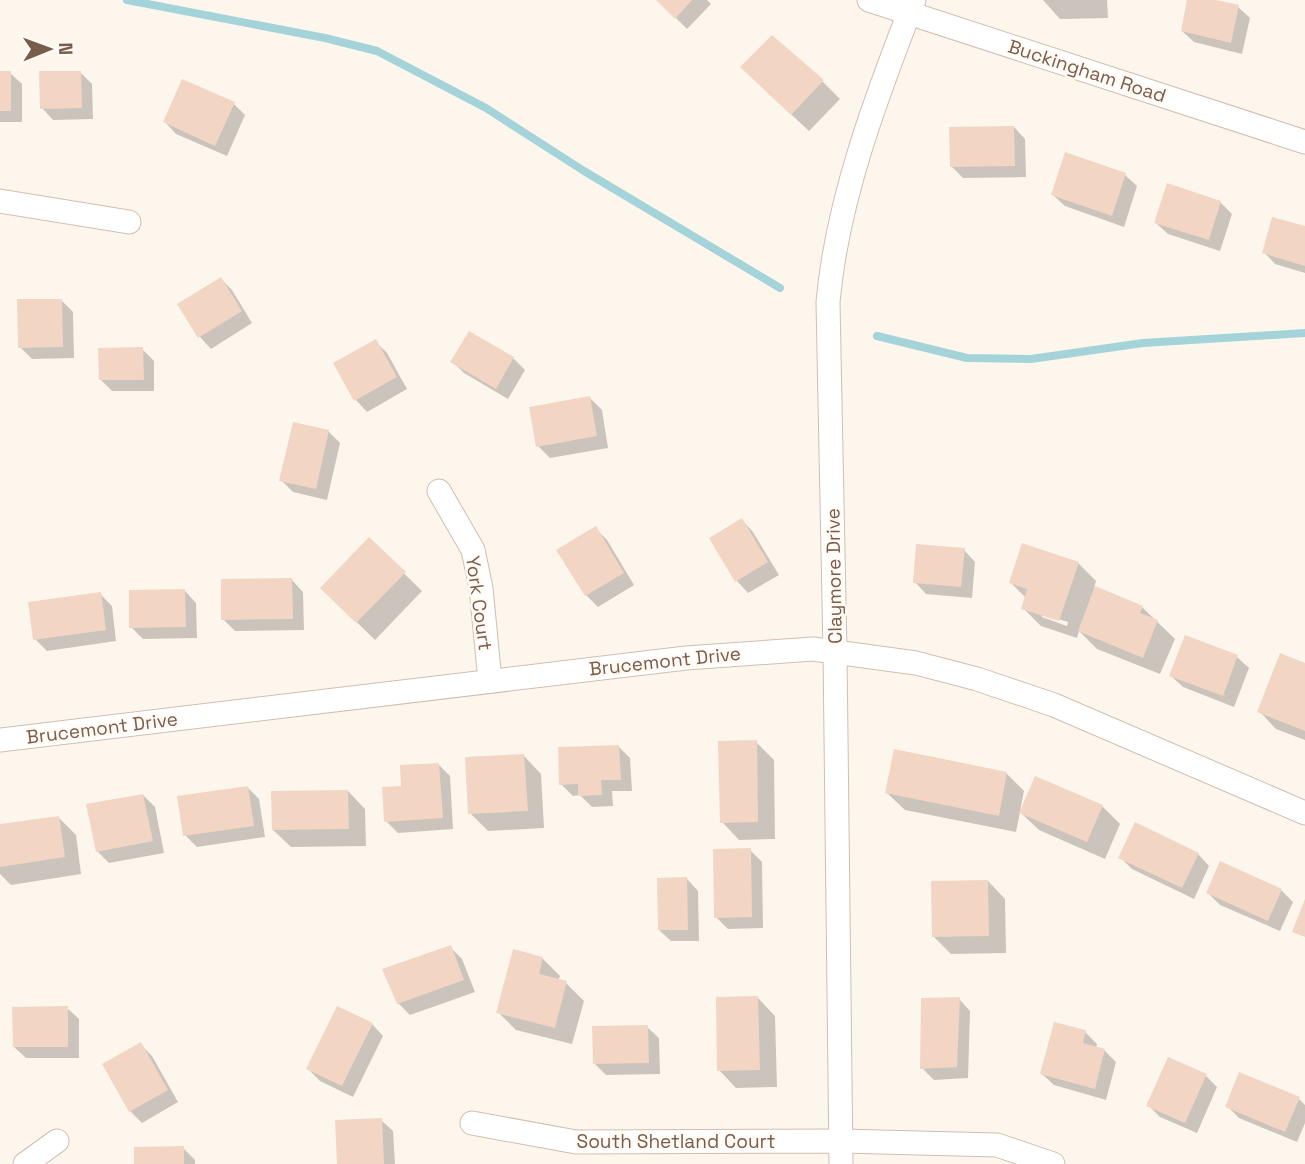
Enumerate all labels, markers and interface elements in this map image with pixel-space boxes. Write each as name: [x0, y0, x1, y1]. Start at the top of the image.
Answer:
north arrow: [14, 14, 84, 84]
street label: Buckingham Road: [1005, 34, 1169, 108]
text: N: [53, 42, 78, 55]
street label: Claymore Drive: [820, 508, 848, 644]
street label: York Court: [460, 554, 498, 652]
street label: Brucemont Drive: [588, 641, 742, 681]
street label: Brucemont Drive: [25, 706, 179, 750]
street label: South Shetland Court: [576, 1129, 776, 1154]

